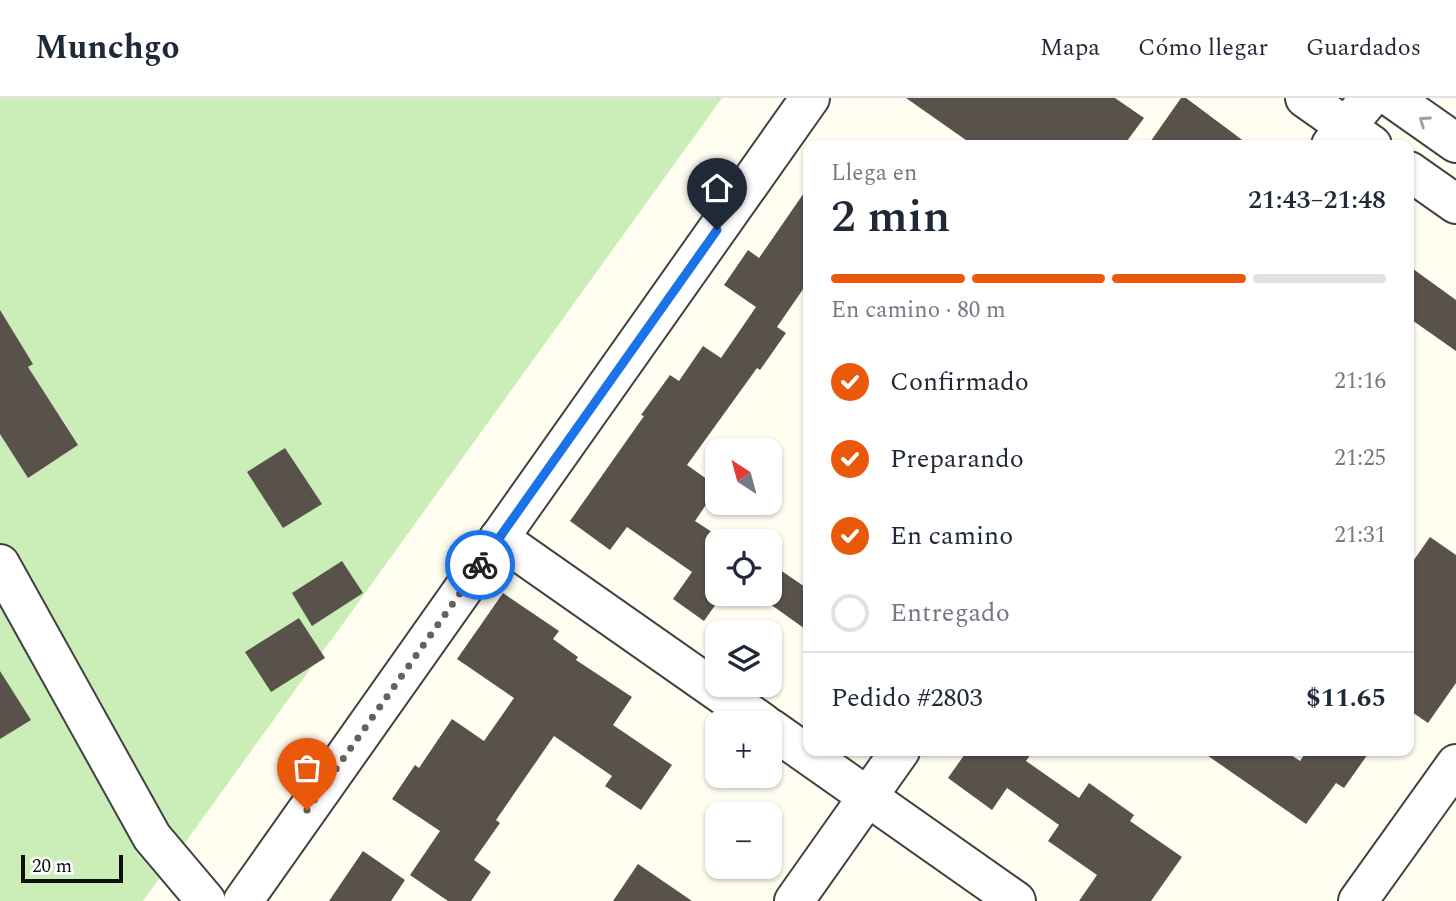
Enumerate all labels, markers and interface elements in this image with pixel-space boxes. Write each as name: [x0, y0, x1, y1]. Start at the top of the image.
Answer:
text: Munchgo: [35, 23, 180, 73]
text: Mapa: [1040, 30, 1100, 66]
text: Cómo llegar: [1138, 30, 1268, 66]
text: Guardados: [1306, 30, 1421, 66]
one-way arrow: [1419, 117, 1432, 129]
text: Llega en: [831, 156, 917, 191]
pin: [687, 158, 747, 230]
icon: home: [698, 169, 736, 207]
text: 21:43–21:48: [1248, 180, 1386, 220]
text: 2 min: [831, 182, 950, 252]
text: En camino · 80 m: [831, 293, 1006, 328]
text: Confirmado: [890, 362, 1029, 402]
icon: check: [831, 363, 869, 401]
text: 21:16: [1334, 364, 1386, 399]
north arrow: [705, 438, 782, 514]
map controls: [705, 438, 782, 879]
text: Preparando: [890, 439, 1024, 479]
icon: check: [831, 440, 869, 478]
text: 21:25: [1334, 441, 1386, 476]
text: En camino: [890, 516, 1013, 556]
icon: check: [831, 517, 869, 555]
text: 21:31: [1334, 518, 1386, 553]
button: locate: [705, 529, 782, 606]
courier: [445, 530, 515, 600]
icon: bike: [461, 546, 499, 584]
text: Entregado: [890, 593, 1010, 633]
button: layers: [705, 620, 782, 697]
text: Pedido #2803: [831, 678, 982, 718]
text: $11.65: [1306, 678, 1386, 718]
button: +: [705, 711, 782, 788]
pin: [277, 738, 337, 810]
icon: bag: [288, 749, 326, 787]
button: −: [705, 802, 782, 879]
scale bar: [21, 852, 122, 884]
text: 20 m: [32, 852, 72, 881]

